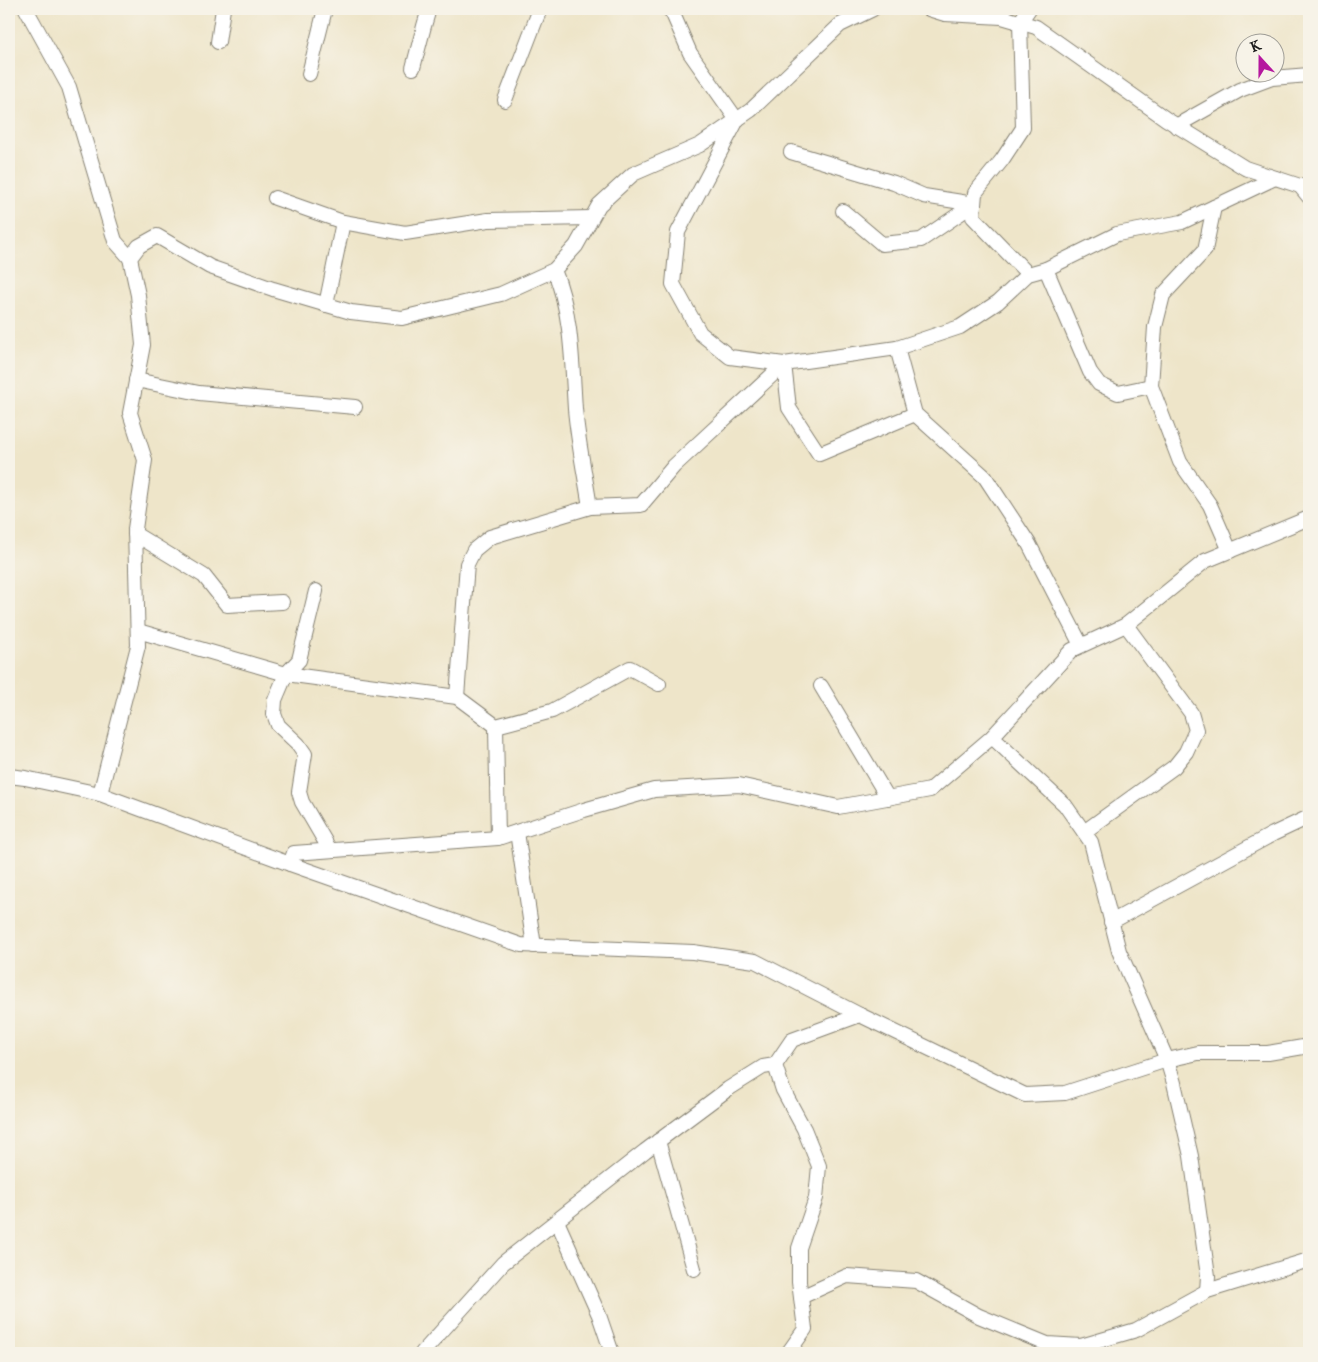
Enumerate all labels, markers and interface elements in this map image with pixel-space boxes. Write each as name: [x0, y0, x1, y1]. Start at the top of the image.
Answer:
north arrow: [1236, 32, 1286, 82]
text: K: [1248, 36, 1264, 56]

